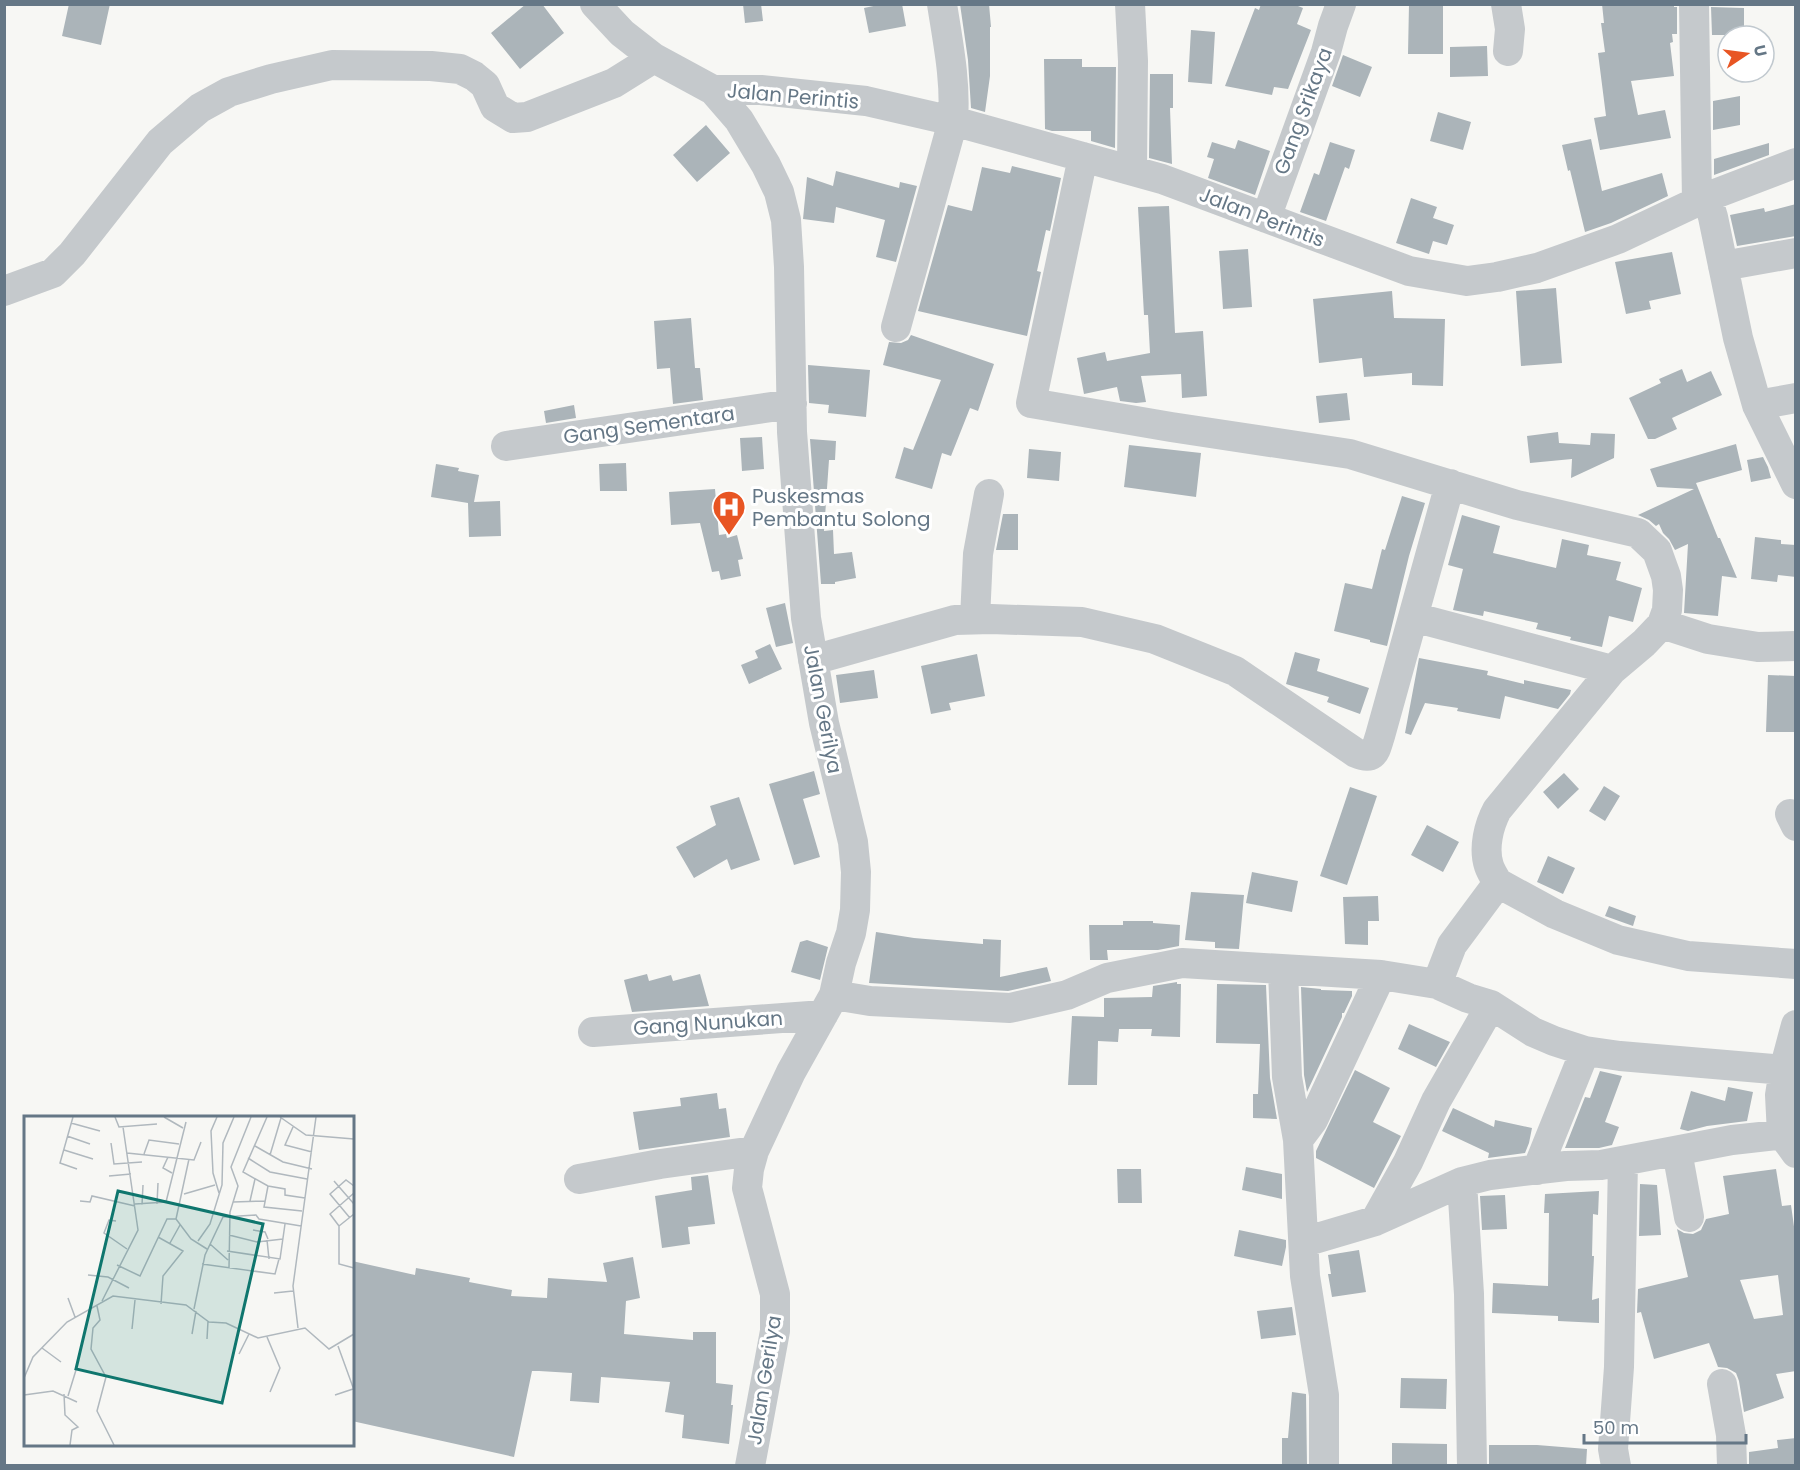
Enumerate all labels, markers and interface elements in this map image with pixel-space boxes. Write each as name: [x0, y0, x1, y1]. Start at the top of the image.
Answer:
north arrow: [1716, 24, 1776, 84]
text: U: [1748, 43, 1773, 59]
street label: Gang Srikaya: [1267, 44, 1339, 178]
street label: Jalan Perintis: [726, 76, 860, 116]
street label: Jalan Perintis: [1195, 180, 1329, 254]
street label: Gang Sementara: [562, 399, 736, 451]
place label: Puskesmas Pembantu Solong: [752, 482, 930, 533]
hospital icon: Puskesmas Pembantu Solong: [711, 489, 747, 536]
street label: Jalan Gerilya: [797, 642, 849, 776]
street label: Gang Nunukan: [632, 1004, 784, 1042]
inset map: [24, 1116, 354, 1446]
street label: Jalan Gerilya: [740, 1313, 788, 1447]
scale bar: [1584, 1407, 1746, 1445]
text: 50 m: [1593, 1415, 1639, 1440]

